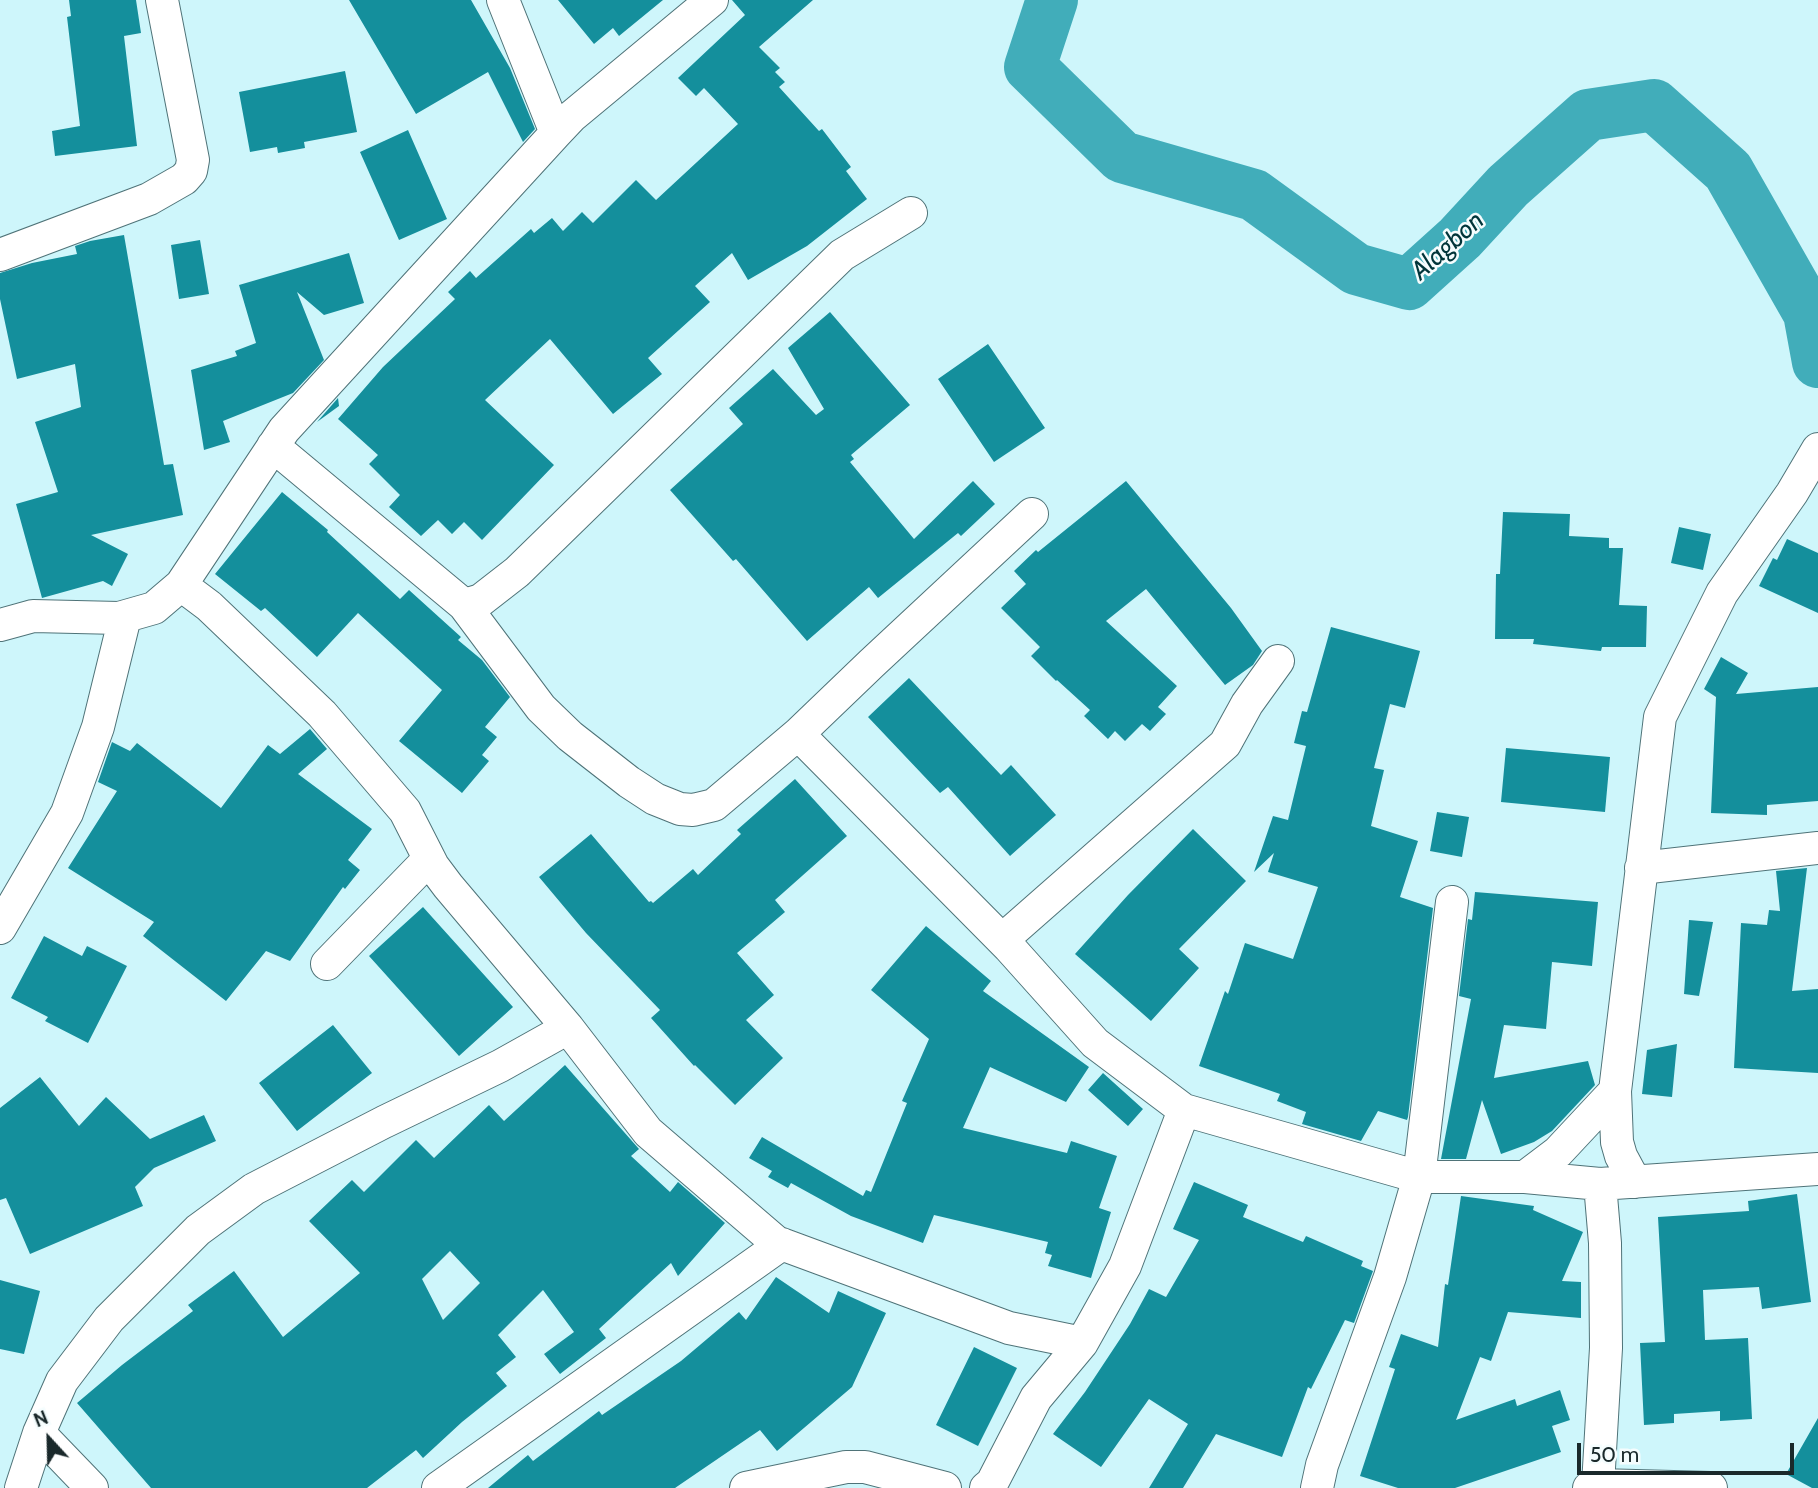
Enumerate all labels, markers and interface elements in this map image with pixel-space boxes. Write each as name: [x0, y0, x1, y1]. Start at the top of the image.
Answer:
water label: Alagbon: [1405, 205, 1491, 287]
north arrow: [14, 1404, 84, 1474]
text: N: [30, 1406, 51, 1432]
scale bar: [1580, 1428, 1797, 1472]
text: 50 m: [1590, 1442, 1639, 1467]

